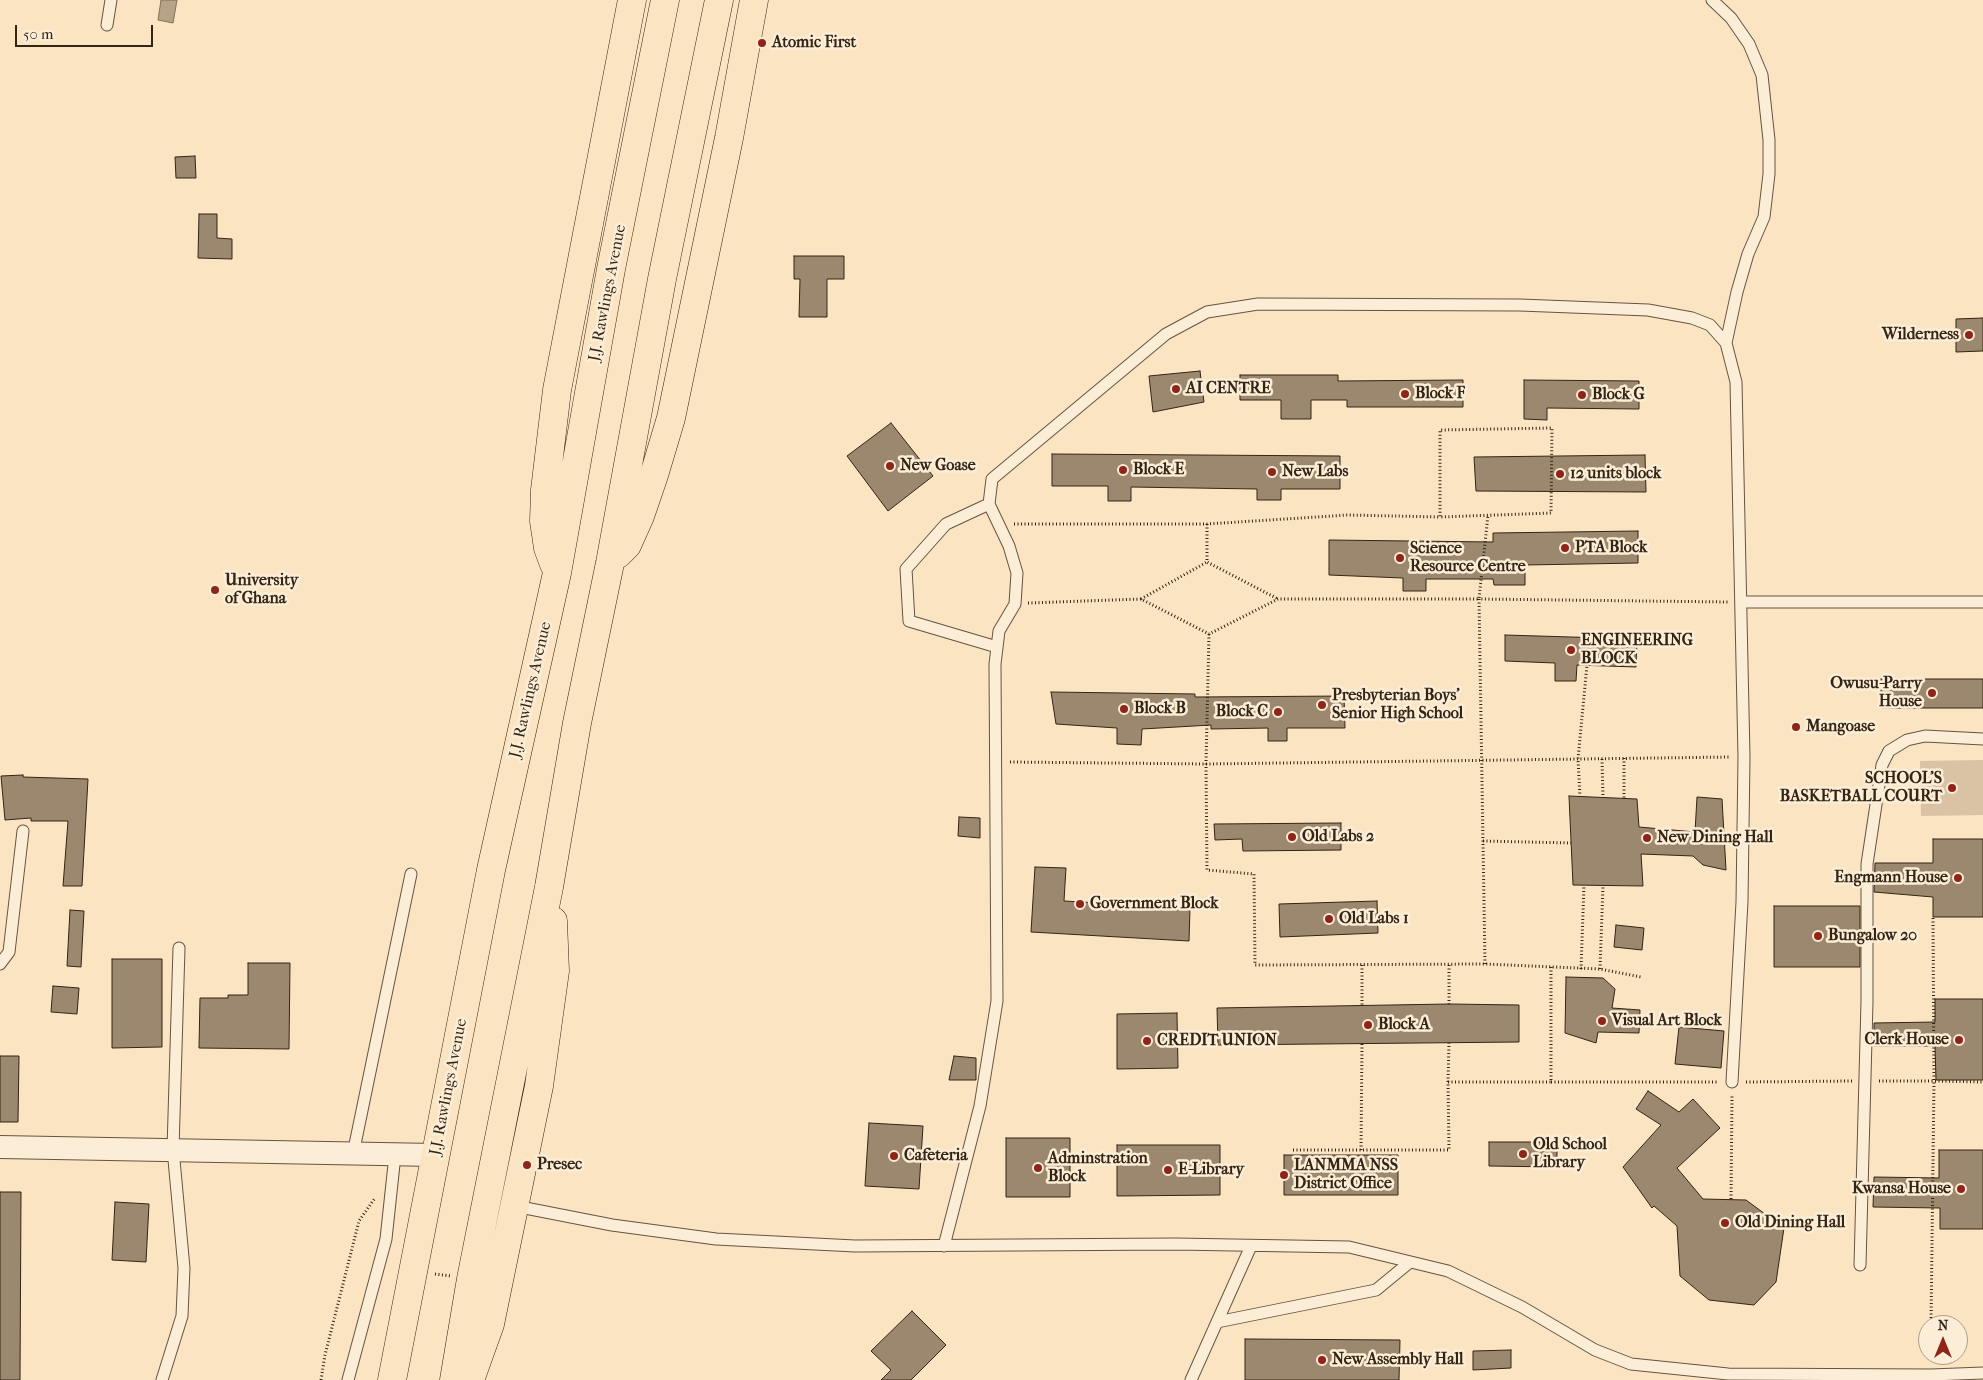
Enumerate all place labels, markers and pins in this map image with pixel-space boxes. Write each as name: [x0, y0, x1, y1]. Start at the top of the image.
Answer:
place label: Atomic First: [772, 33, 856, 53]
marker: Atomic First: [756, 37, 768, 49]
place label: Wilderness: [1882, 325, 1959, 345]
marker: Wilderness: [1963, 329, 1975, 341]
place label: AI CENTRE: [1186, 379, 1271, 399]
marker: AI CENTRE: [1170, 383, 1182, 395]
place label: Block F: [1415, 384, 1465, 404]
place label: Block G: [1592, 385, 1645, 405]
marker: Block F: [1399, 388, 1411, 400]
marker: Block G: [1576, 389, 1588, 401]
place label: New Goase: [900, 456, 976, 476]
marker: New Goase: [884, 460, 896, 472]
place label: Block E: [1133, 460, 1184, 480]
place label: New Labs: [1282, 462, 1348, 482]
marker: Block E: [1117, 464, 1129, 476]
place label: 12 units block: [1570, 464, 1661, 484]
marker: New Labs: [1266, 466, 1278, 478]
marker: 12 units block: [1554, 468, 1566, 480]
place label: PTA Block: [1575, 538, 1647, 558]
place label: Science Resource Centre: [1410, 539, 1526, 577]
marker: PTA Block: [1559, 542, 1571, 554]
marker: Science Resource Centre: [1394, 552, 1406, 564]
place label: University of Ghana: [225, 571, 298, 609]
marker: University of Ghana: [209, 584, 221, 596]
place label: ENGINEERING BLOCK: [1581, 631, 1693, 669]
marker: ENGINEERING BLOCK: [1565, 644, 1577, 656]
place label: Owusu-Parry House: [1830, 674, 1922, 712]
place label: Presbyterian Boys' Senior High School: [1332, 686, 1463, 724]
marker: Owusu-Parry House: [1926, 687, 1938, 699]
place label: Block B: [1134, 699, 1186, 719]
marker: Presbyterian Boys' Senior High School: [1316, 699, 1328, 711]
place label: Block C: [1216, 702, 1268, 722]
marker: Block B: [1118, 703, 1130, 715]
marker: Block C: [1272, 706, 1284, 718]
place label: Mangoase: [1806, 717, 1875, 737]
marker: Mangoase: [1790, 721, 1802, 733]
place label: SCHOOL'S BASKETBALL COURT: [1780, 769, 1942, 807]
marker: SCHOOL'S BASKETBALL COURT: [1946, 782, 1958, 794]
place label: Old Labs 2: [1302, 827, 1374, 847]
place label: New Dining Hall: [1657, 828, 1773, 848]
marker: Old Labs 2: [1286, 831, 1298, 843]
marker: New Dining Hall: [1641, 832, 1653, 844]
place label: Engmann House: [1834, 868, 1948, 888]
marker: Engmann House: [1952, 872, 1964, 884]
place label: Government Block: [1090, 894, 1218, 914]
marker: Government Block: [1074, 898, 1086, 910]
place label: Old Labs 1: [1339, 909, 1409, 929]
marker: Old Labs 1: [1323, 913, 1335, 925]
place label: Bungalow 20: [1828, 926, 1917, 946]
marker: Bungalow 20: [1812, 930, 1824, 942]
place label: Visual Art Block: [1612, 1011, 1722, 1031]
place label: Block A: [1378, 1015, 1430, 1035]
marker: Visual Art Block: [1596, 1015, 1608, 1027]
marker: Block A: [1362, 1019, 1374, 1031]
place label: Clerk House: [1864, 1030, 1949, 1050]
place label: CREDIT UNION: [1157, 1031, 1277, 1051]
marker: Clerk House: [1953, 1034, 1965, 1046]
marker: CREDIT UNION: [1141, 1035, 1153, 1047]
place label: Old School Library: [1533, 1135, 1607, 1173]
place label: Cafeteria: [904, 1146, 968, 1166]
marker: Old School Library: [1517, 1148, 1529, 1160]
place label: Adminstration Block: [1048, 1149, 1148, 1187]
marker: Cafeteria: [888, 1150, 900, 1162]
place label: Presec: [537, 1155, 582, 1175]
place label: LANMMA NSS District Office: [1294, 1156, 1398, 1194]
marker: Presec: [521, 1159, 533, 1171]
place label: E-Library: [1178, 1160, 1244, 1180]
marker: Adminstration Block: [1032, 1162, 1044, 1174]
marker: E-Library: [1162, 1164, 1174, 1176]
marker: LANMMA NSS District Office: [1278, 1169, 1290, 1181]
place label: Kwansa House: [1852, 1179, 1951, 1199]
marker: Kwansa House: [1955, 1183, 1967, 1195]
place label: Old Dining Hall: [1735, 1213, 1845, 1233]
marker: Old Dining Hall: [1719, 1217, 1731, 1229]
place label: New Assembly Hall: [1332, 1350, 1464, 1370]
marker: New Assembly Hall: [1316, 1354, 1328, 1366]

